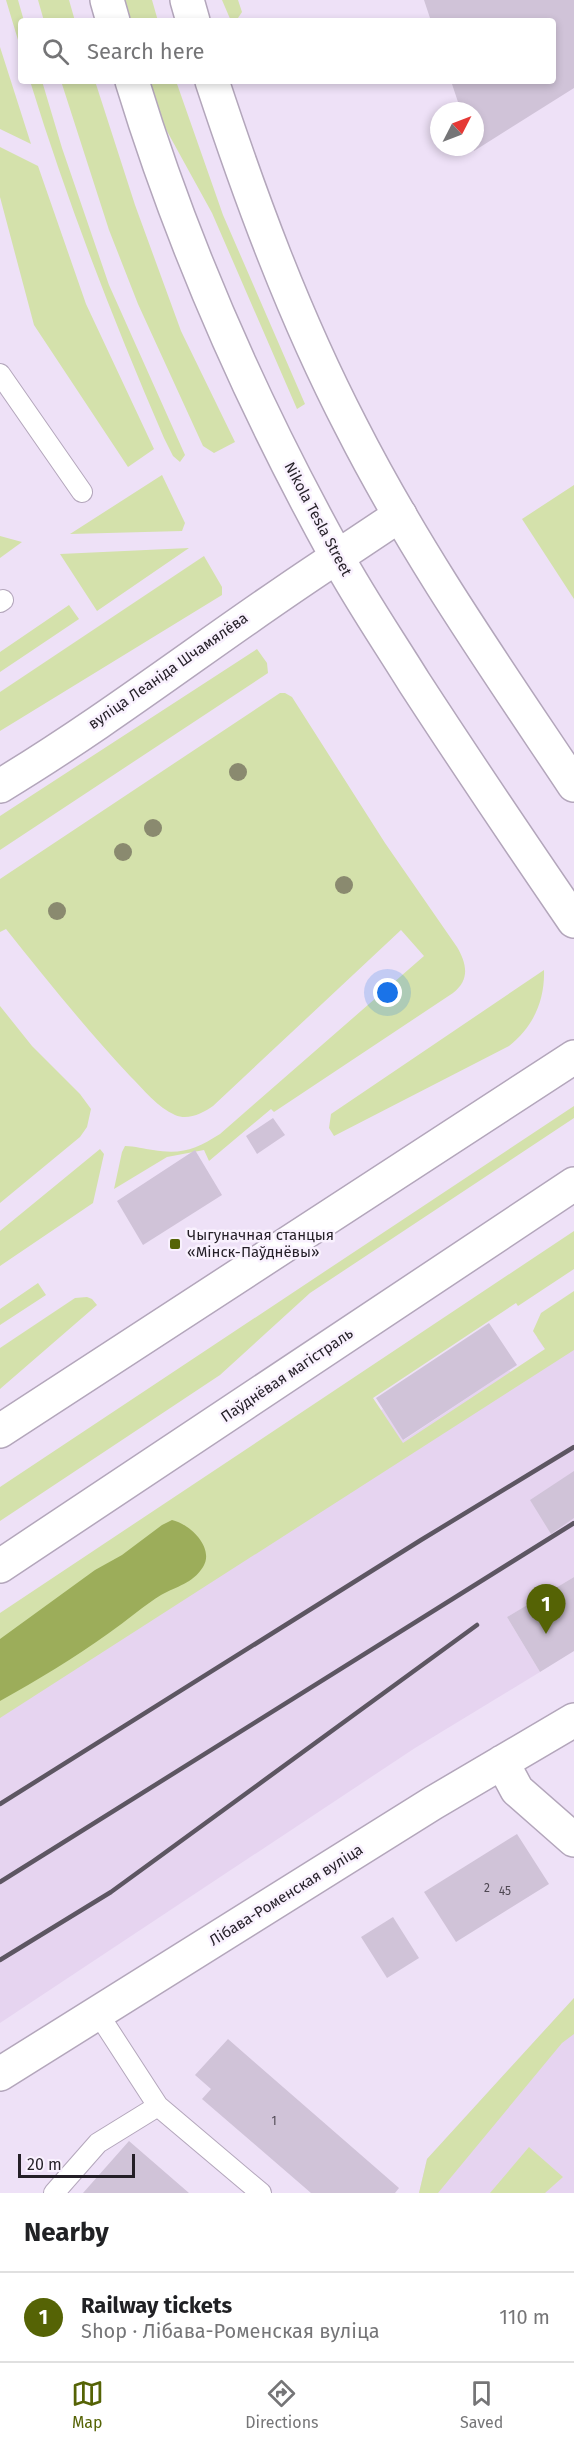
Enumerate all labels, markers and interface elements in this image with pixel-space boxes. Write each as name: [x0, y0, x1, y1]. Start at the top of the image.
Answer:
search box: [18, 18, 556, 84]
icon: search: [39, 35, 72, 68]
text: Search here: [87, 38, 205, 65]
north arrow: [430, 102, 484, 156]
street label: Nikola Tesla Street: [280, 459, 356, 580]
street label: вуліца Леаніда Шчамялёва: [85, 609, 251, 733]
your location: [373, 978, 402, 1007]
place label: Чыгуначная станцыя «Мінск-Паўднёвы»: [187, 1226, 334, 1261]
marker: Чыгуначная станцыя «Мінск-Паўднёвы»: [168, 1237, 182, 1251]
street label: Паўднёвая магістраль: [217, 1324, 357, 1426]
pin: 1: [526, 1584, 566, 1634]
street label: Лібава-Роменская вуліца: [206, 1840, 366, 1950]
house number: 2: [484, 1881, 490, 1895]
house number: 45: [499, 1884, 511, 1898]
house number: 1: [271, 2114, 277, 2128]
scale bar: [18, 2151, 135, 2178]
text: 20 m: [27, 2155, 62, 2174]
text: Nearby: [24, 2217, 109, 2248]
text: Railway tickets: [81, 2292, 232, 2319]
text: 1: [39, 2305, 48, 2329]
text: 110 m: [499, 2305, 550, 2329]
text: Shop · Лібава-Роменская вуліца: [81, 2319, 380, 2343]
tab: Map: [71, 2377, 104, 2432]
tab: Directions: [245, 2377, 319, 2432]
tab: Saved: [460, 2377, 503, 2432]

